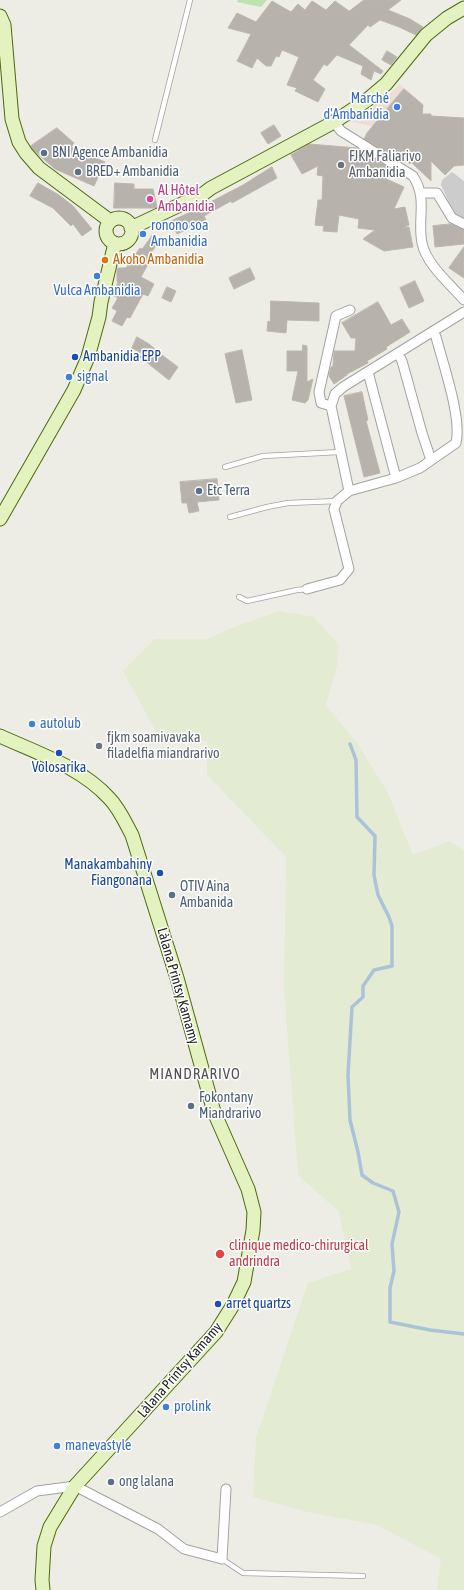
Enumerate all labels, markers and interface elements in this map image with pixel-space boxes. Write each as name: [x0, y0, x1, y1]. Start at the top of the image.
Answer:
place label: Marché d'Ambanidia: [324, 91, 389, 124]
marker: Marché d'Ambanidia: [392, 102, 402, 112]
place label: BNI Agence Ambanidia: [52, 145, 168, 161]
marker: BNI Agence Ambanidia: [39, 148, 49, 158]
place label: FJKM Faliarivo Ambanidia: [349, 149, 421, 182]
marker: FJKM Faliarivo Ambanidia: [336, 160, 346, 170]
place label: BRED+ Ambanidia: [86, 164, 179, 180]
marker: BRED+ Ambanidia: [73, 167, 83, 177]
place label: Al Hôtel Ambanidia: [158, 183, 214, 216]
marker: Al Hôtel Ambanidia: [145, 194, 155, 204]
place label: ronono soa Ambanidia: [151, 218, 208, 250]
marker: ronono soa Ambanidia: [138, 229, 148, 239]
place label: Akoho Ambanidia: [113, 252, 204, 268]
marker: Akoho Ambanidia: [100, 255, 110, 265]
marker: Vulca Ambanidia: [92, 271, 102, 281]
place label: Vulca Ambanidia: [53, 283, 141, 299]
place label: Ambanidia EPP: [83, 349, 161, 365]
marker: Ambanidia EPP: [70, 352, 80, 362]
place label: signal: [77, 369, 108, 385]
marker: signal: [64, 372, 74, 382]
place label: Etc Terra: [207, 483, 250, 499]
marker: Etc Terra: [194, 486, 204, 496]
place label: autolub: [40, 716, 81, 732]
marker: autolub: [27, 719, 37, 729]
place label: fjkm soamivavaka filadelfia miandrarivo: [107, 730, 220, 762]
marker: fjkm soamivavaka filadelfia miandrarivo: [94, 741, 104, 751]
marker: Volosarika: [54, 748, 64, 758]
place label: Volosarika: [32, 760, 86, 776]
place label: Manakambahiny Fiangonana: [64, 857, 152, 890]
marker: Manakambahiny Fiangonana: [155, 868, 165, 878]
place label: OTIV Aina Ambanida: [180, 879, 233, 912]
marker: OTIV Aina Ambanida: [167, 890, 177, 900]
street label: Làlana Printsy Kamamy: [153, 926, 203, 1046]
district label: MIANDRARIVO: [149, 1065, 241, 1083]
place label: Fokontany Miandrarivo: [199, 1090, 261, 1122]
marker: Fokontany Miandrarivo: [186, 1101, 196, 1111]
place label: clinique medico-chirurgical andrindra: [229, 1238, 369, 1270]
marker: clinique medico-chirurgical andrindra: [214, 1248, 226, 1260]
place label: arret quartzs: [226, 1296, 291, 1312]
marker: arret quartzs: [213, 1299, 223, 1309]
street label: Làlana Printsy Kamamy: [134, 1319, 226, 1421]
place label: prolink: [174, 1399, 211, 1415]
marker: prolink: [161, 1402, 171, 1412]
place label: manevastyle: [65, 1438, 131, 1454]
marker: manevastyle: [52, 1441, 62, 1451]
place label: ong lalana: [119, 1474, 174, 1490]
marker: ong lalana: [106, 1477, 116, 1487]

